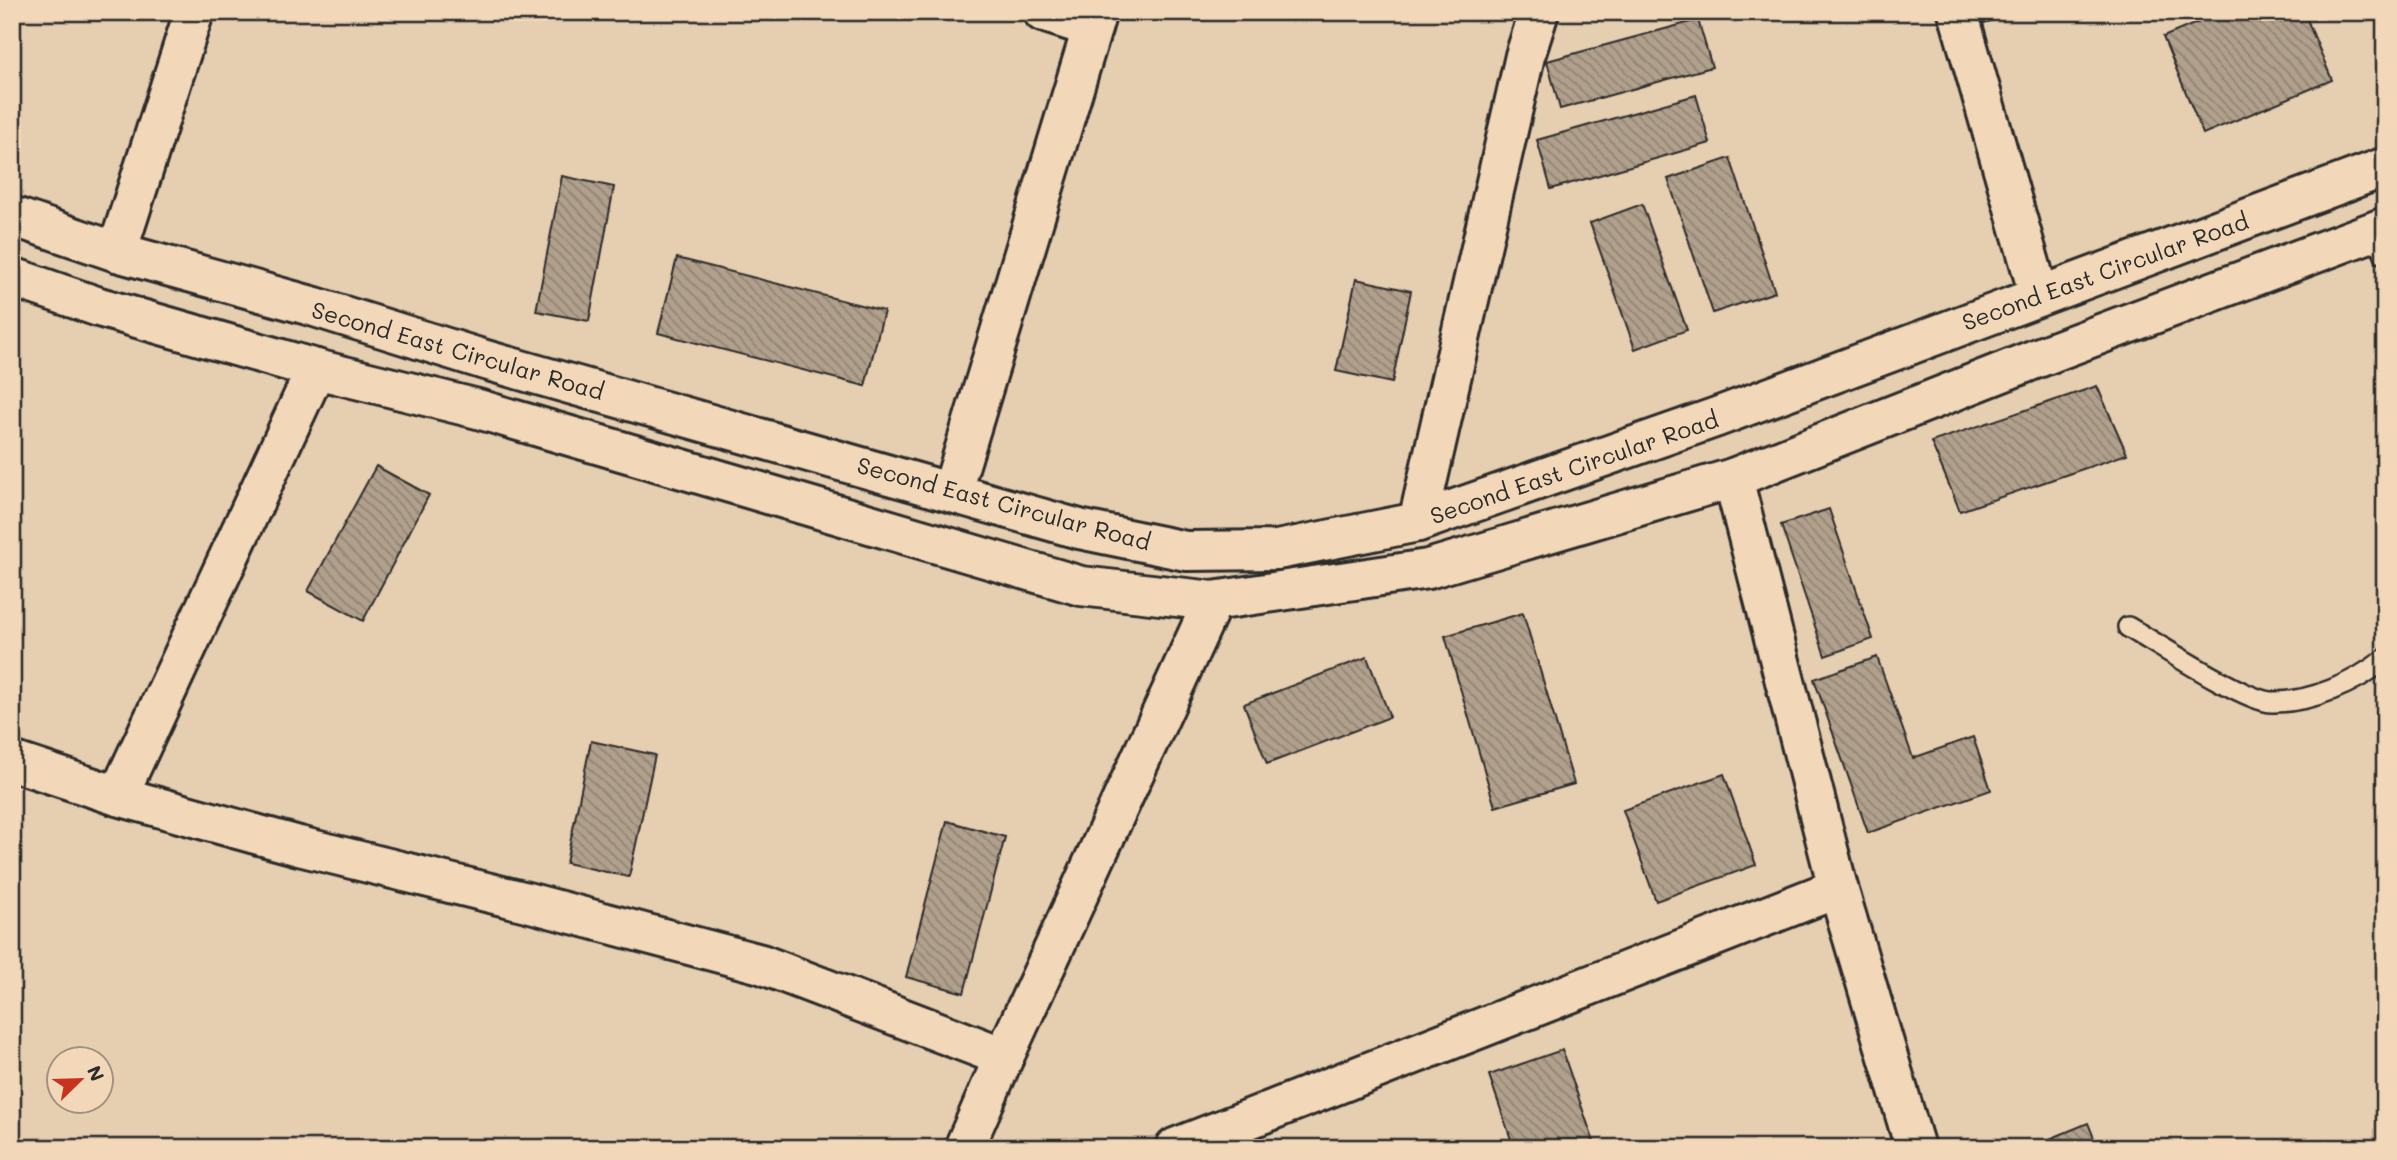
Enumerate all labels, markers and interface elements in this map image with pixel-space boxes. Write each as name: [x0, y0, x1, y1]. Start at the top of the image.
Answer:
street label: Second East Circular Road: [1958, 205, 2252, 337]
street label: Second East Circular Road: [308, 294, 608, 406]
street label: Second East Circular Road: [1426, 404, 1722, 530]
street label: Second East Circular Road: [854, 449, 1154, 557]
north arrow: [46, 1044, 116, 1114]
text: N: [82, 1062, 110, 1085]

